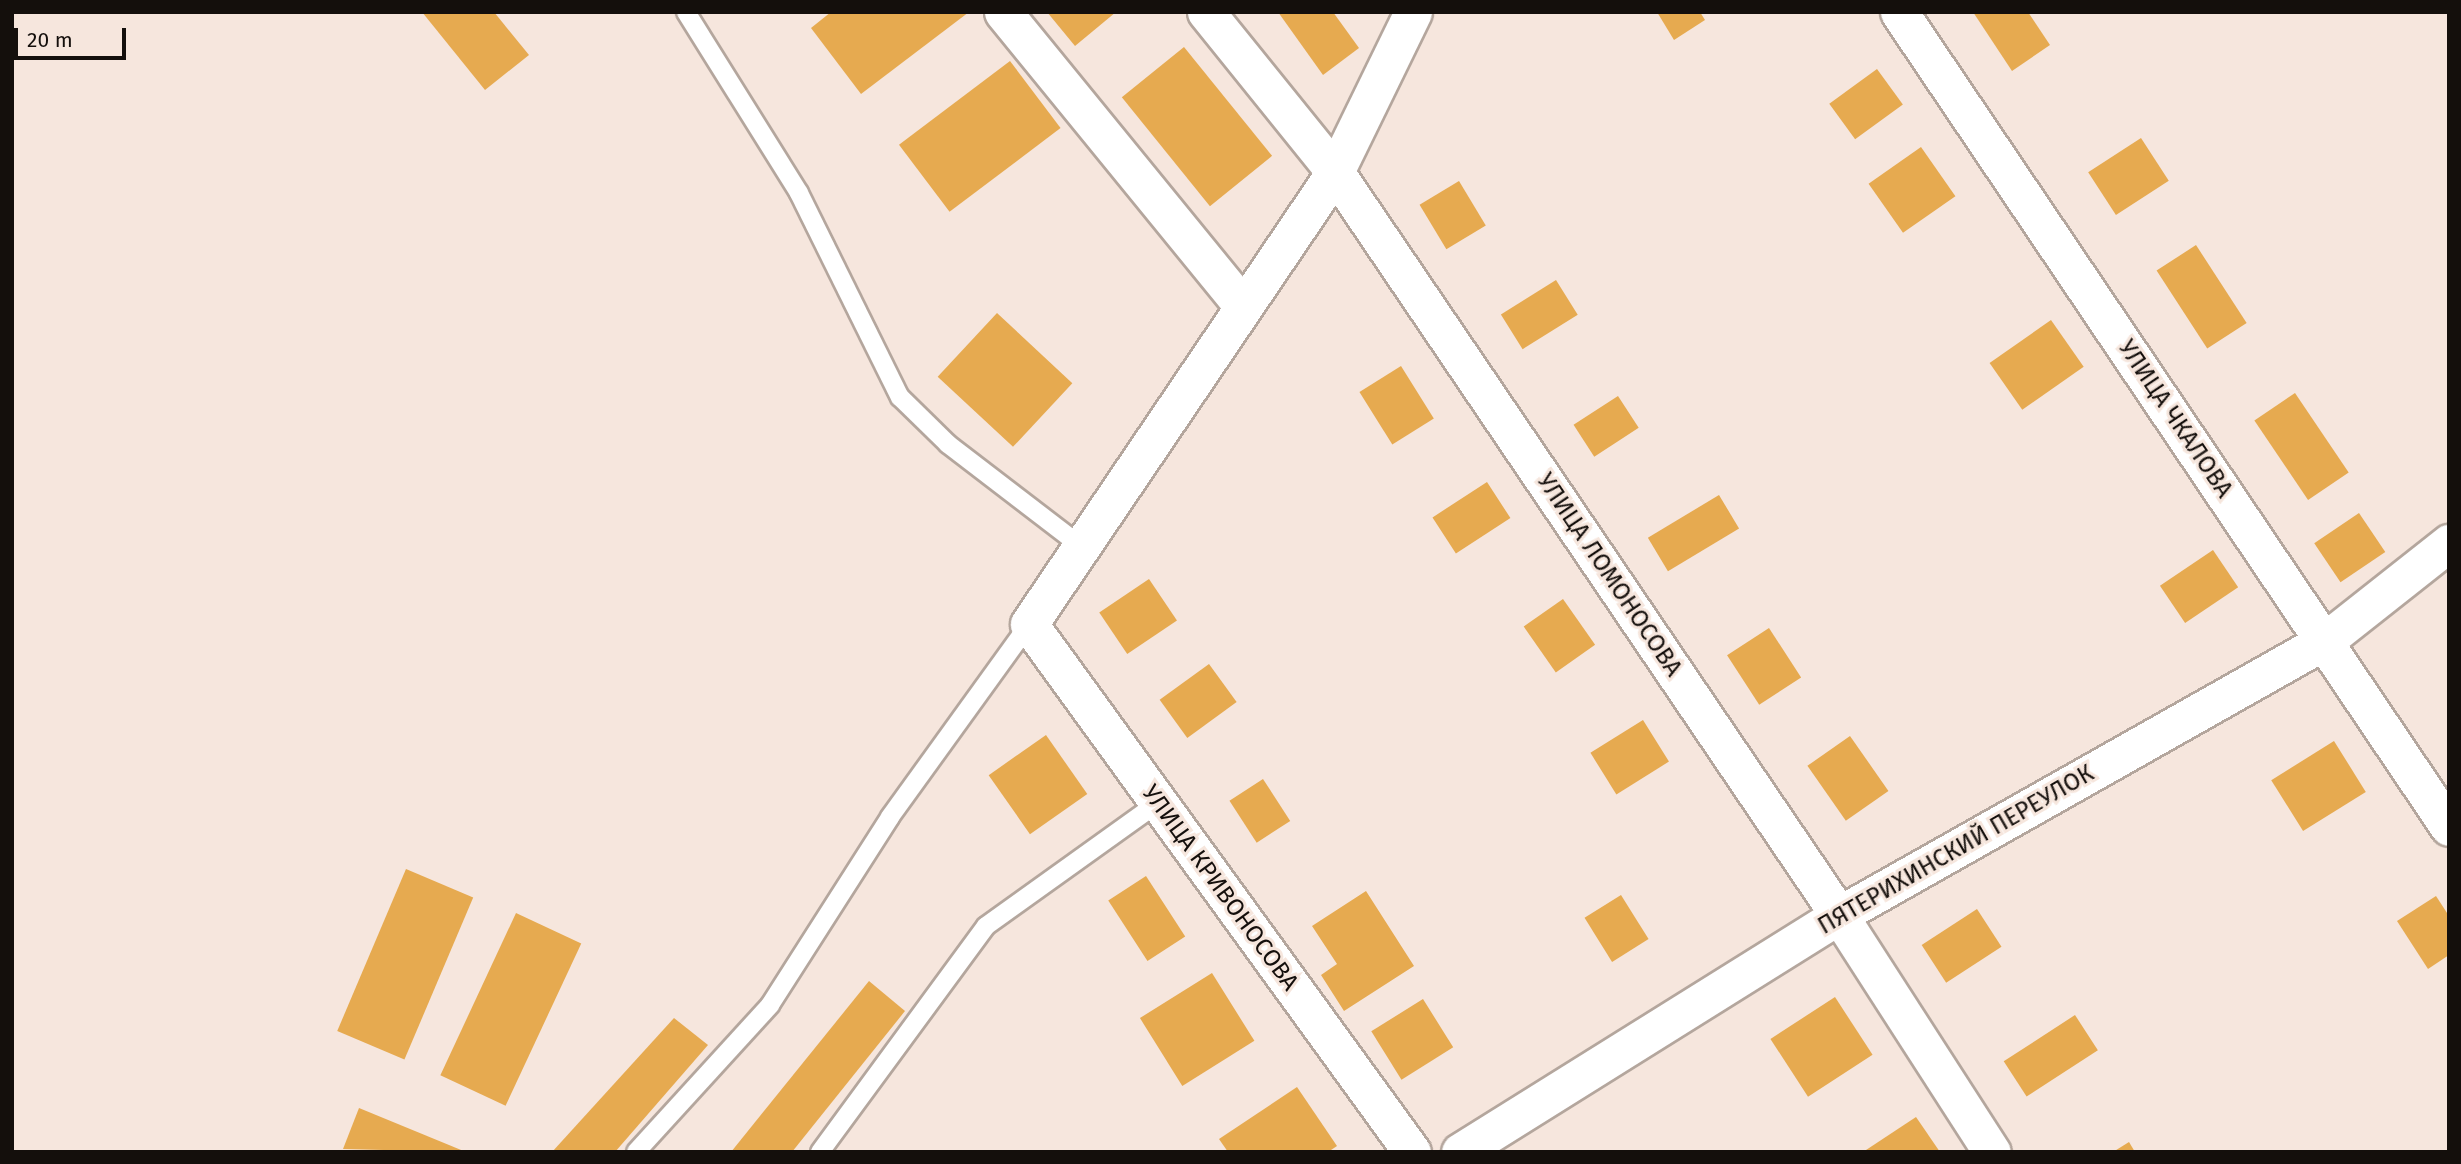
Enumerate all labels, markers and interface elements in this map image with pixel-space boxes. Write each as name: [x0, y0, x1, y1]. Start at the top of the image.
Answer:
scale bar: [18, 14, 130, 58]
text: 20 m: [27, 27, 73, 53]
street label: УЛИЦА ЧКАЛОВА: [2112, 335, 2238, 503]
street label: УЛИЦА ЛОМОНОСОВА: [1530, 468, 1688, 682]
street label: ПЯТЕРИХИНСКИЙ ПЕРЕУЛОК: [1813, 759, 2099, 941]
street label: УЛИЦА КРИВОНОСОВА: [1136, 780, 1304, 996]

